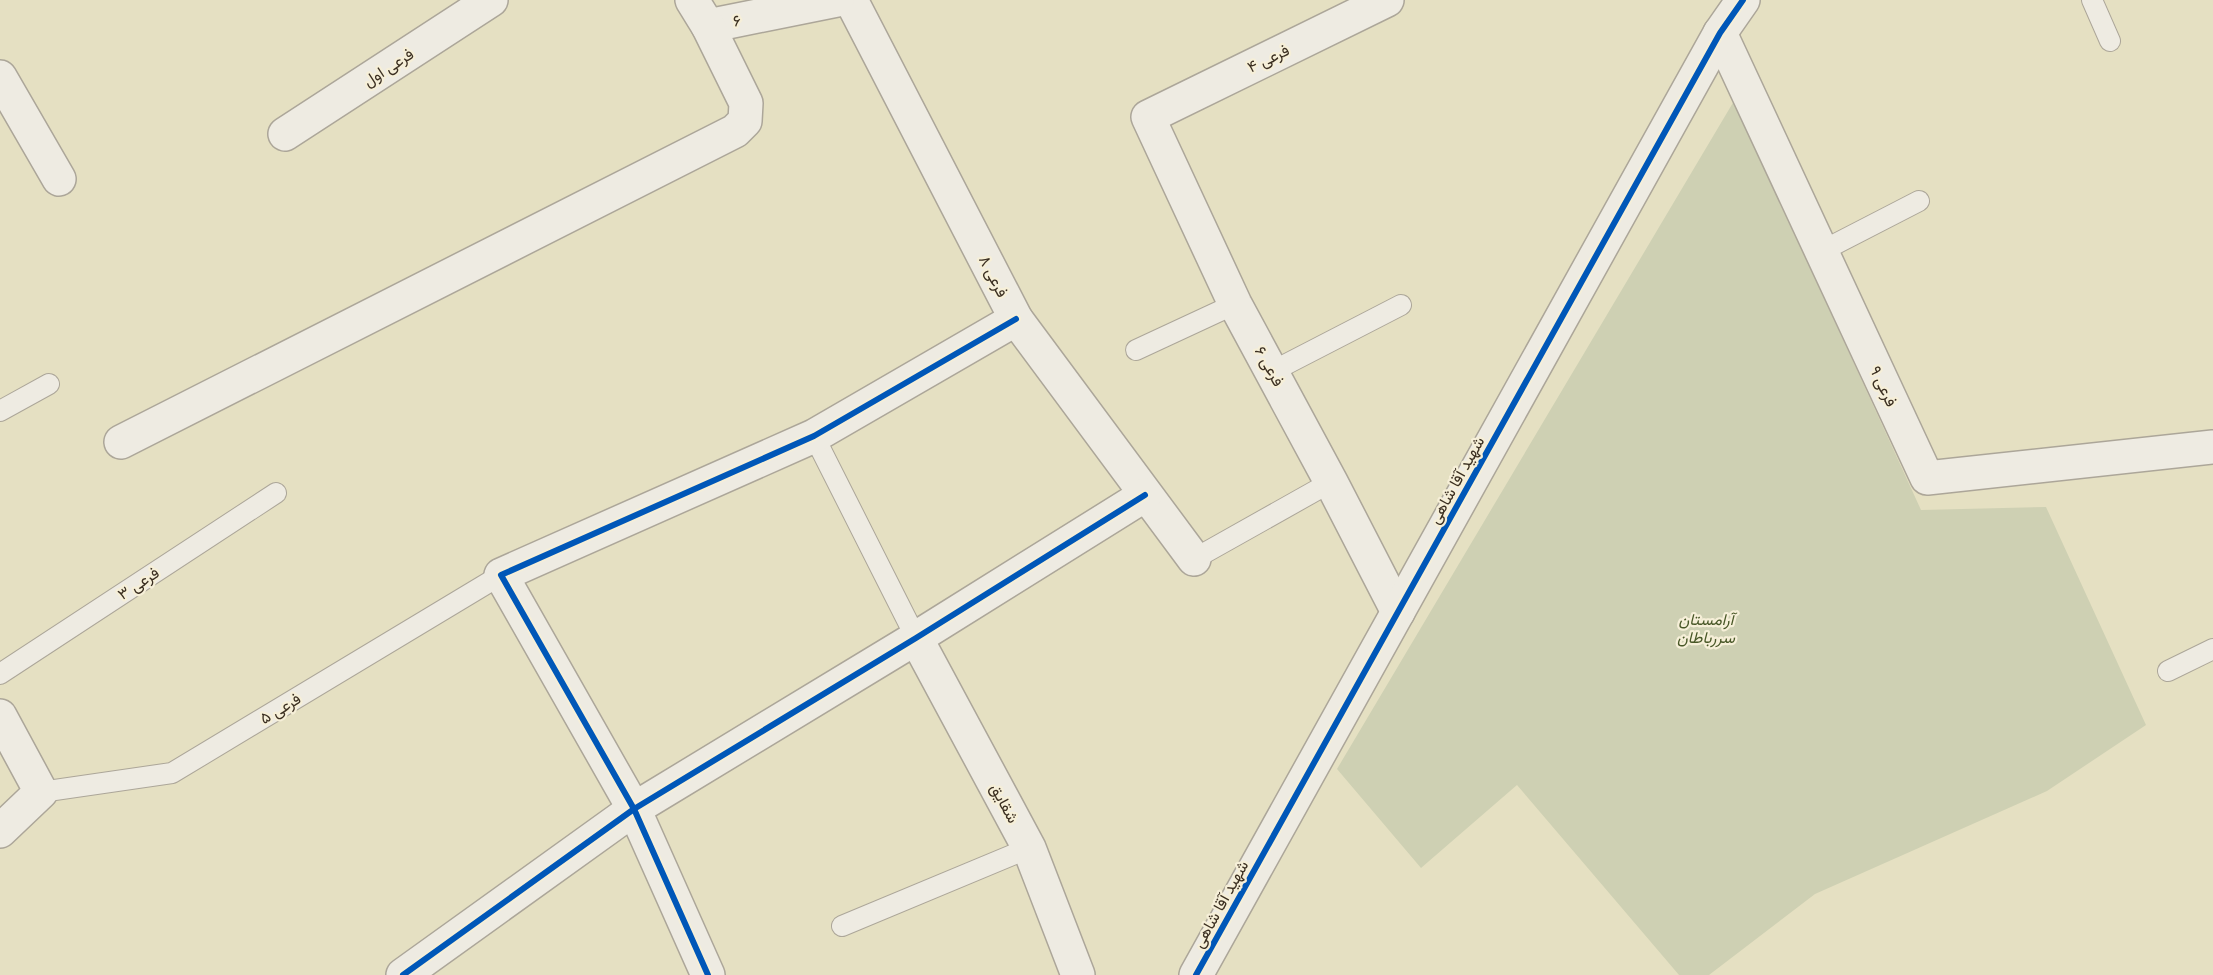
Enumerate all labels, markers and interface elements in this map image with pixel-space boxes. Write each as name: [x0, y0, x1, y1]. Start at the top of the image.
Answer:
street label: ۶: [731, 10, 743, 31]
street label: فرعی ۴: [1244, 40, 1293, 78]
street label: فرعی اول: [360, 44, 418, 91]
street label: فرعی ۸: [974, 252, 1012, 301]
street label: فرعی ۶: [1250, 343, 1288, 390]
street label: فرعی ۹: [1865, 363, 1901, 410]
street label: شهید آقا شاهی: [1425, 433, 1489, 528]
street label: فرعی ۳: [114, 563, 163, 605]
park label: آرامستان سررباطان: [1677, 610, 1738, 648]
street label: فرعی ۵: [256, 689, 305, 729]
street label: شقایق: [985, 780, 1023, 827]
street label: شهید آقا شاهی: [1189, 857, 1253, 952]

